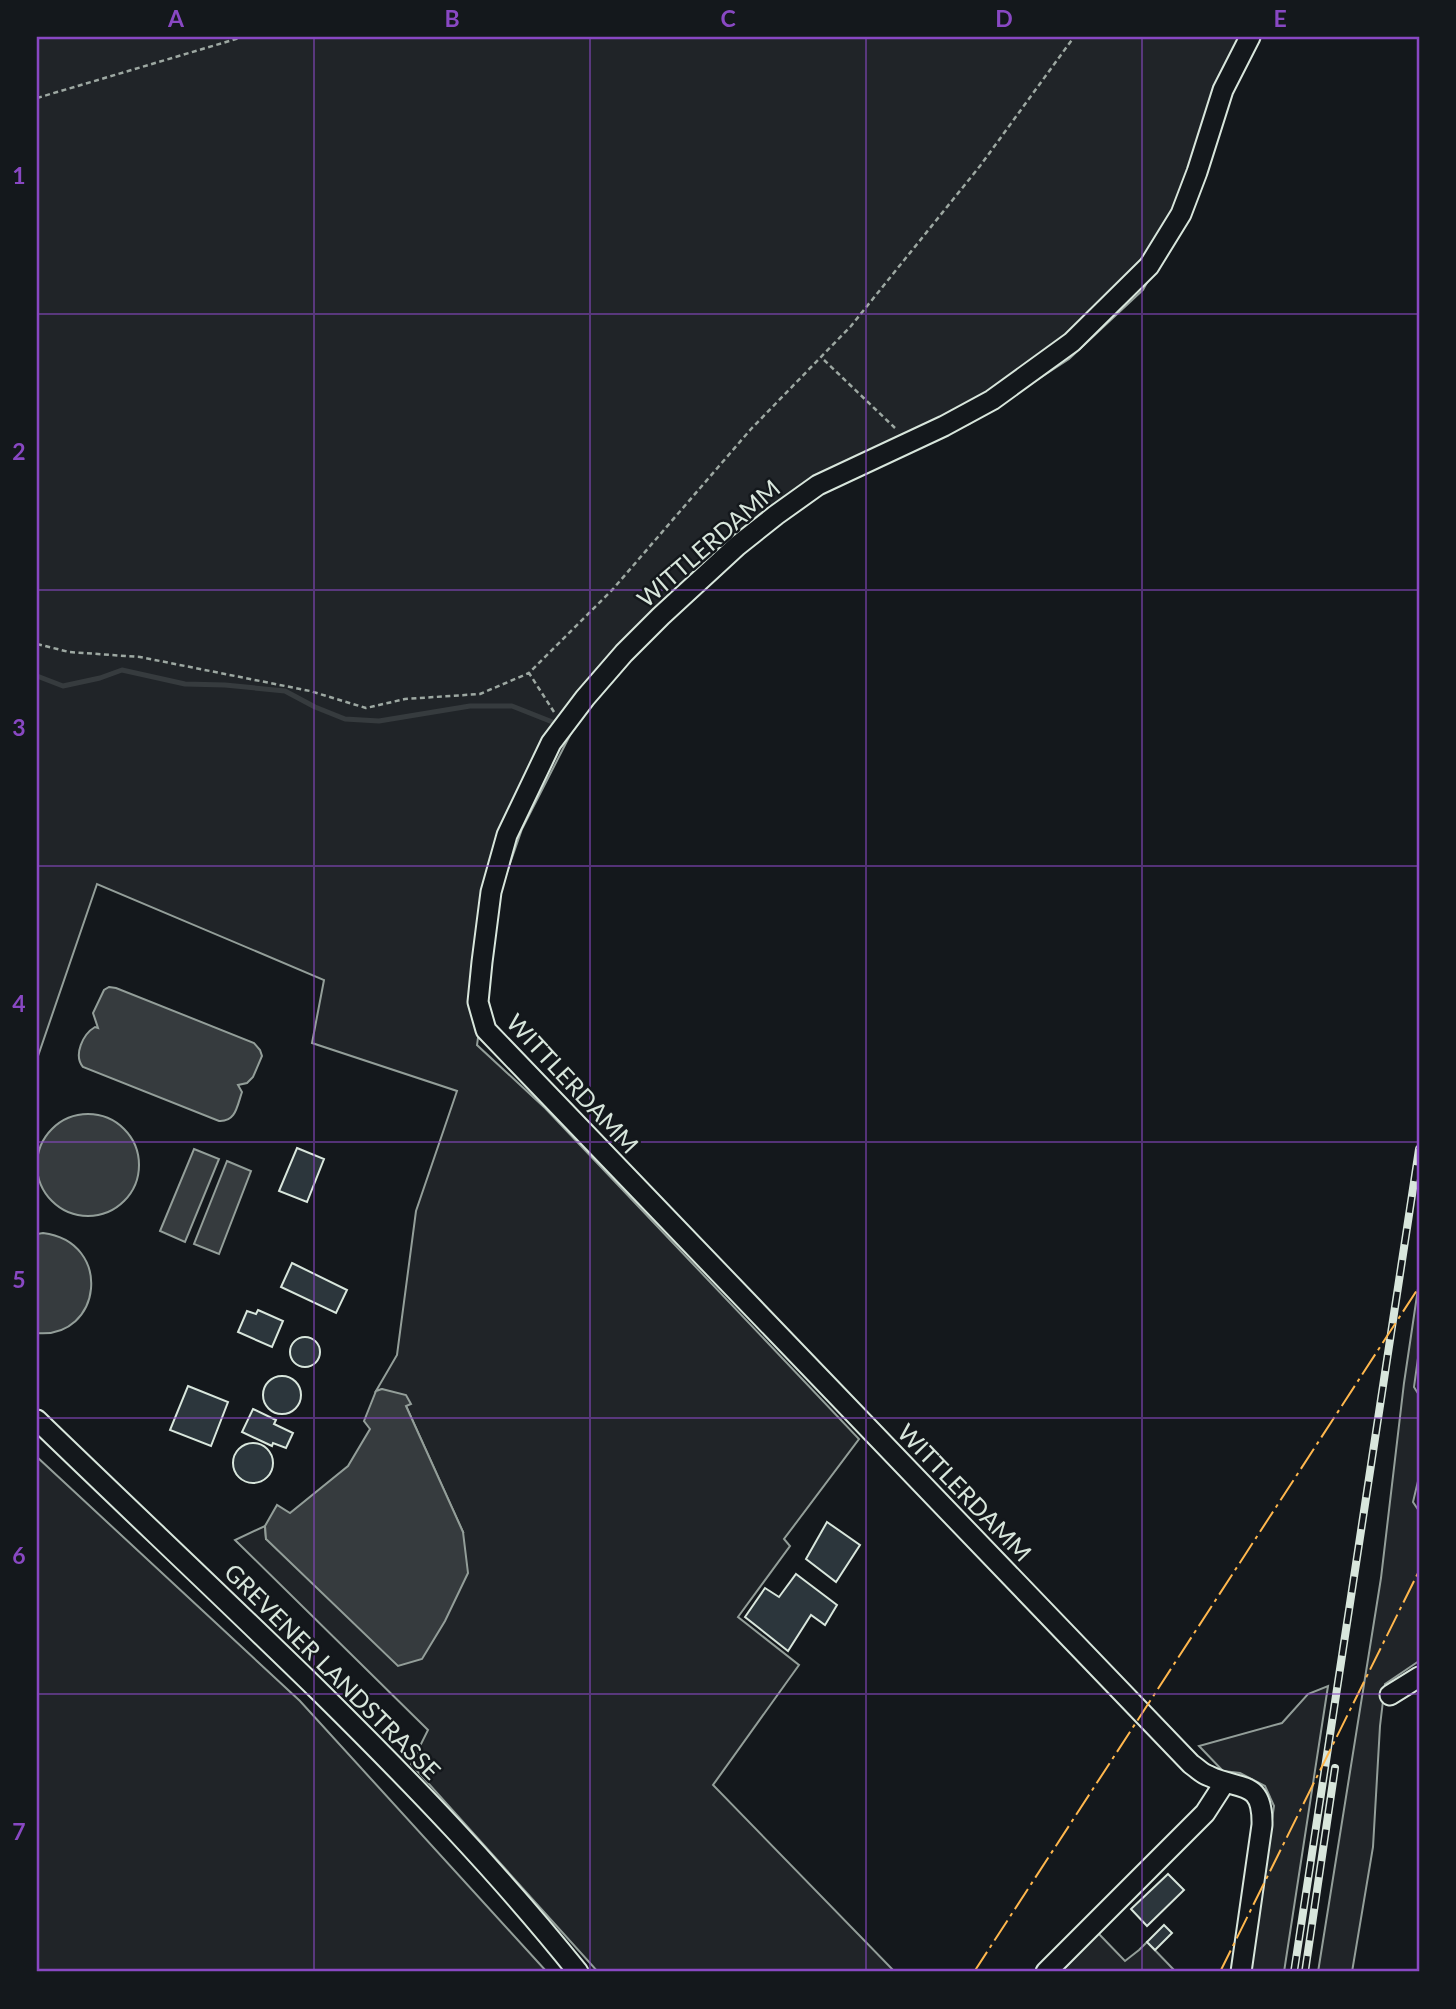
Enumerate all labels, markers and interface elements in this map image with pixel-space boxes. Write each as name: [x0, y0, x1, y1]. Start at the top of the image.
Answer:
text: A: [167, 4, 185, 32]
text: B: [444, 4, 460, 32]
text: C: [720, 4, 736, 32]
text: D: [995, 4, 1013, 32]
text: E: [1273, 4, 1287, 32]
text: 1: [12, 161, 26, 189]
text: 2: [12, 437, 26, 465]
street label: WITTLERDAMM: [631, 473, 785, 613]
text: 3: [12, 713, 26, 741]
text: 4: [12, 989, 26, 1017]
street label: WITTLERDAMM: [501, 1007, 645, 1159]
text: 5: [12, 1265, 26, 1293]
street label: WITTLERDAMM: [892, 1417, 1038, 1567]
text: 6: [12, 1541, 26, 1569]
street label: GREVENER LANDSTRASSE: [219, 1557, 447, 1785]
text: 7: [12, 1817, 26, 1845]

